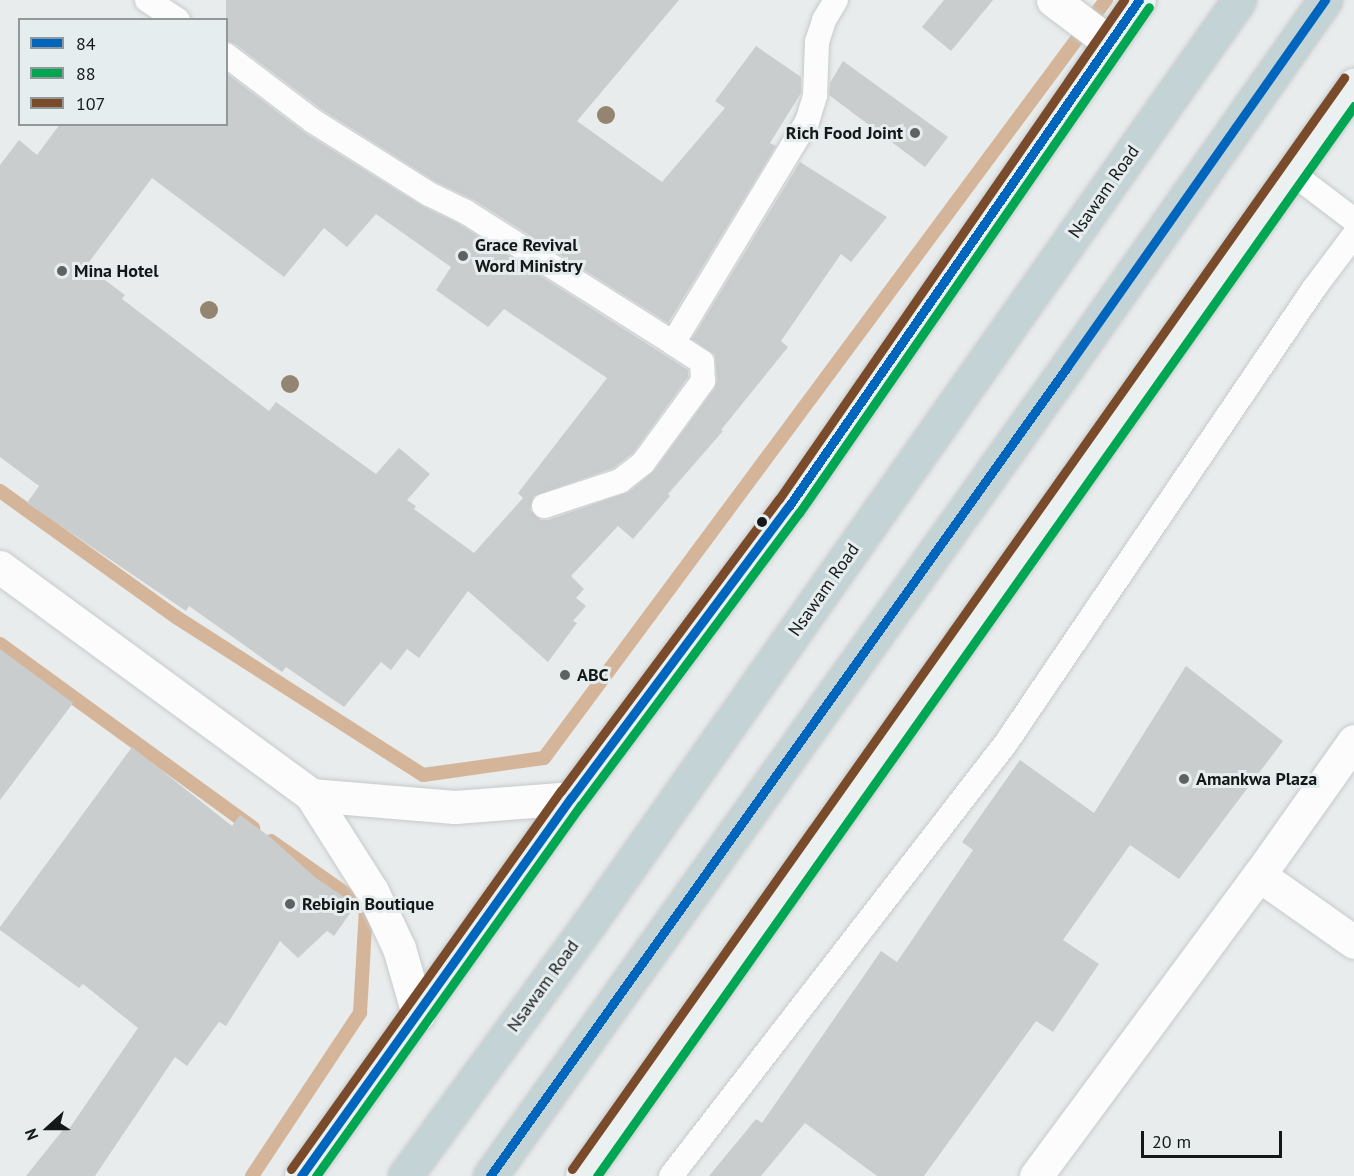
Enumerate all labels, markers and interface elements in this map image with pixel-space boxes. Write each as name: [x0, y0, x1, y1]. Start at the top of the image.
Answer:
legend: [18, 18, 228, 126]
text: 84: [76, 32, 96, 55]
text: 88: [76, 62, 96, 85]
text: 107: [76, 92, 105, 115]
place label: Rich Food Joint: [786, 122, 903, 144]
marker: Rich Food Joint: [908, 126, 922, 140]
street label: Nsawam Road: [1064, 141, 1144, 243]
place label: Grace Revival Word Ministry: [475, 235, 582, 278]
marker: Grace Revival Word Ministry: [456, 249, 470, 263]
place label: Mina Hotel: [74, 260, 159, 282]
marker: Mina Hotel: [55, 264, 69, 278]
unlabelled marker: [756, 516, 768, 528]
street label: Nsawam Road: [784, 539, 864, 641]
place label: ABC: [577, 664, 609, 686]
marker: ABC: [558, 668, 572, 682]
place label: Amankwa Plaza: [1196, 768, 1317, 790]
marker: Amankwa Plaza: [1177, 772, 1191, 786]
place label: Rebigin Boutique: [302, 893, 434, 915]
marker: Rebigin Boutique: [283, 897, 297, 911]
street label: Nsawam Road: [502, 936, 584, 1036]
north arrow: [18, 1098, 78, 1158]
scale bar: [1144, 1119, 1285, 1157]
text: N: [20, 1126, 42, 1143]
text: 20 m: [1152, 1130, 1191, 1153]

